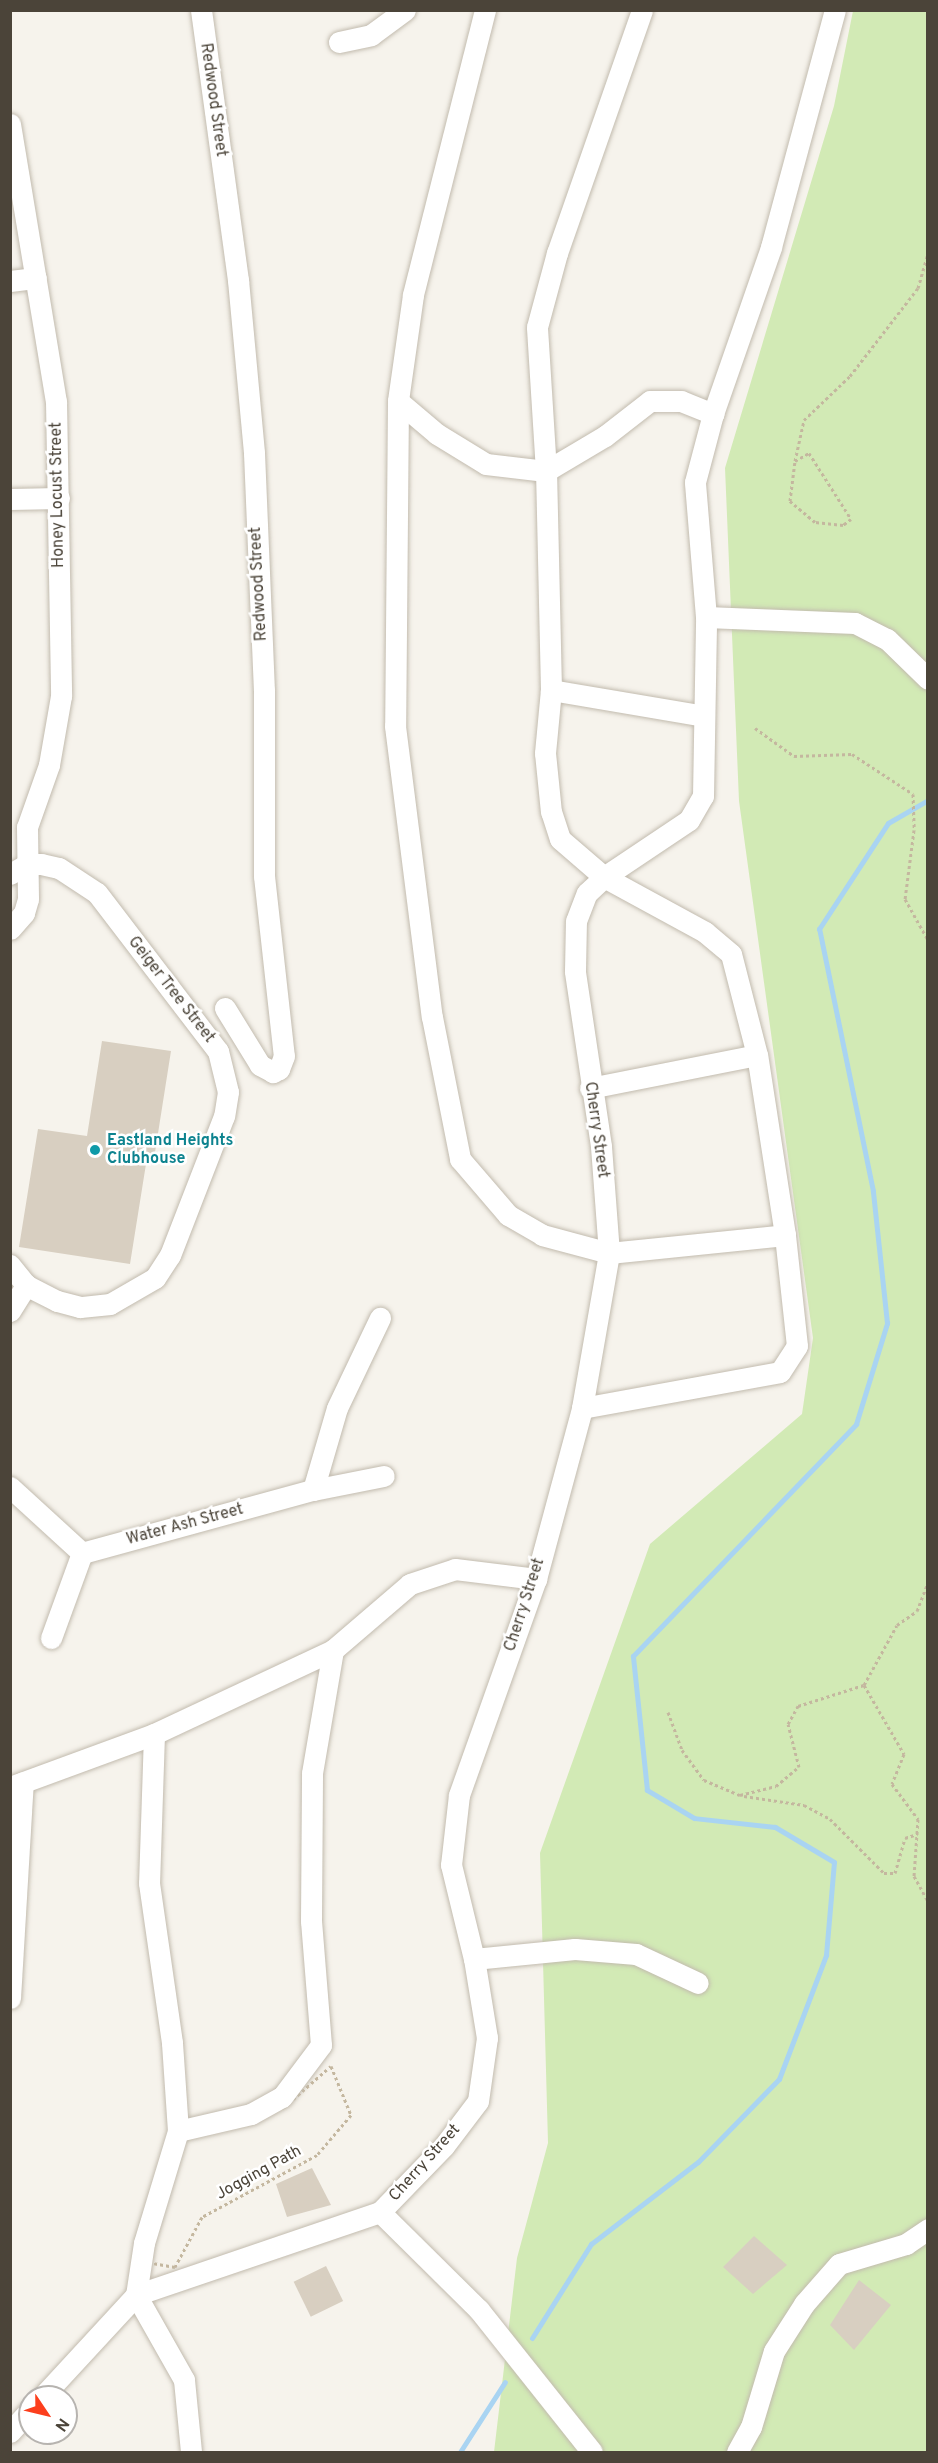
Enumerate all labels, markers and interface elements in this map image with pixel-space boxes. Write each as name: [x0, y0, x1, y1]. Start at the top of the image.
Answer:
street label: Redwood Street: [196, 42, 230, 158]
street label: Honey Locust Street: [47, 422, 69, 568]
street label: Redwood Street: [246, 526, 272, 642]
street label: Geiger Tree Street: [123, 933, 219, 1047]
street label: Cherry Street: [580, 1081, 612, 1179]
place label: Eastland Heights Clubhouse: [107, 1131, 233, 1169]
marker: Eastland Heights Clubhouse: [88, 1143, 102, 1157]
street label: Water Ash Street: [124, 1500, 246, 1550]
street label: Cherry Street: [501, 1556, 549, 1654]
street label: Cherry Street: [385, 2120, 465, 2206]
street label: Jogging Path: [213, 2142, 305, 2204]
north arrow: [18, 2385, 78, 2445]
text: N: [50, 2414, 73, 2435]

